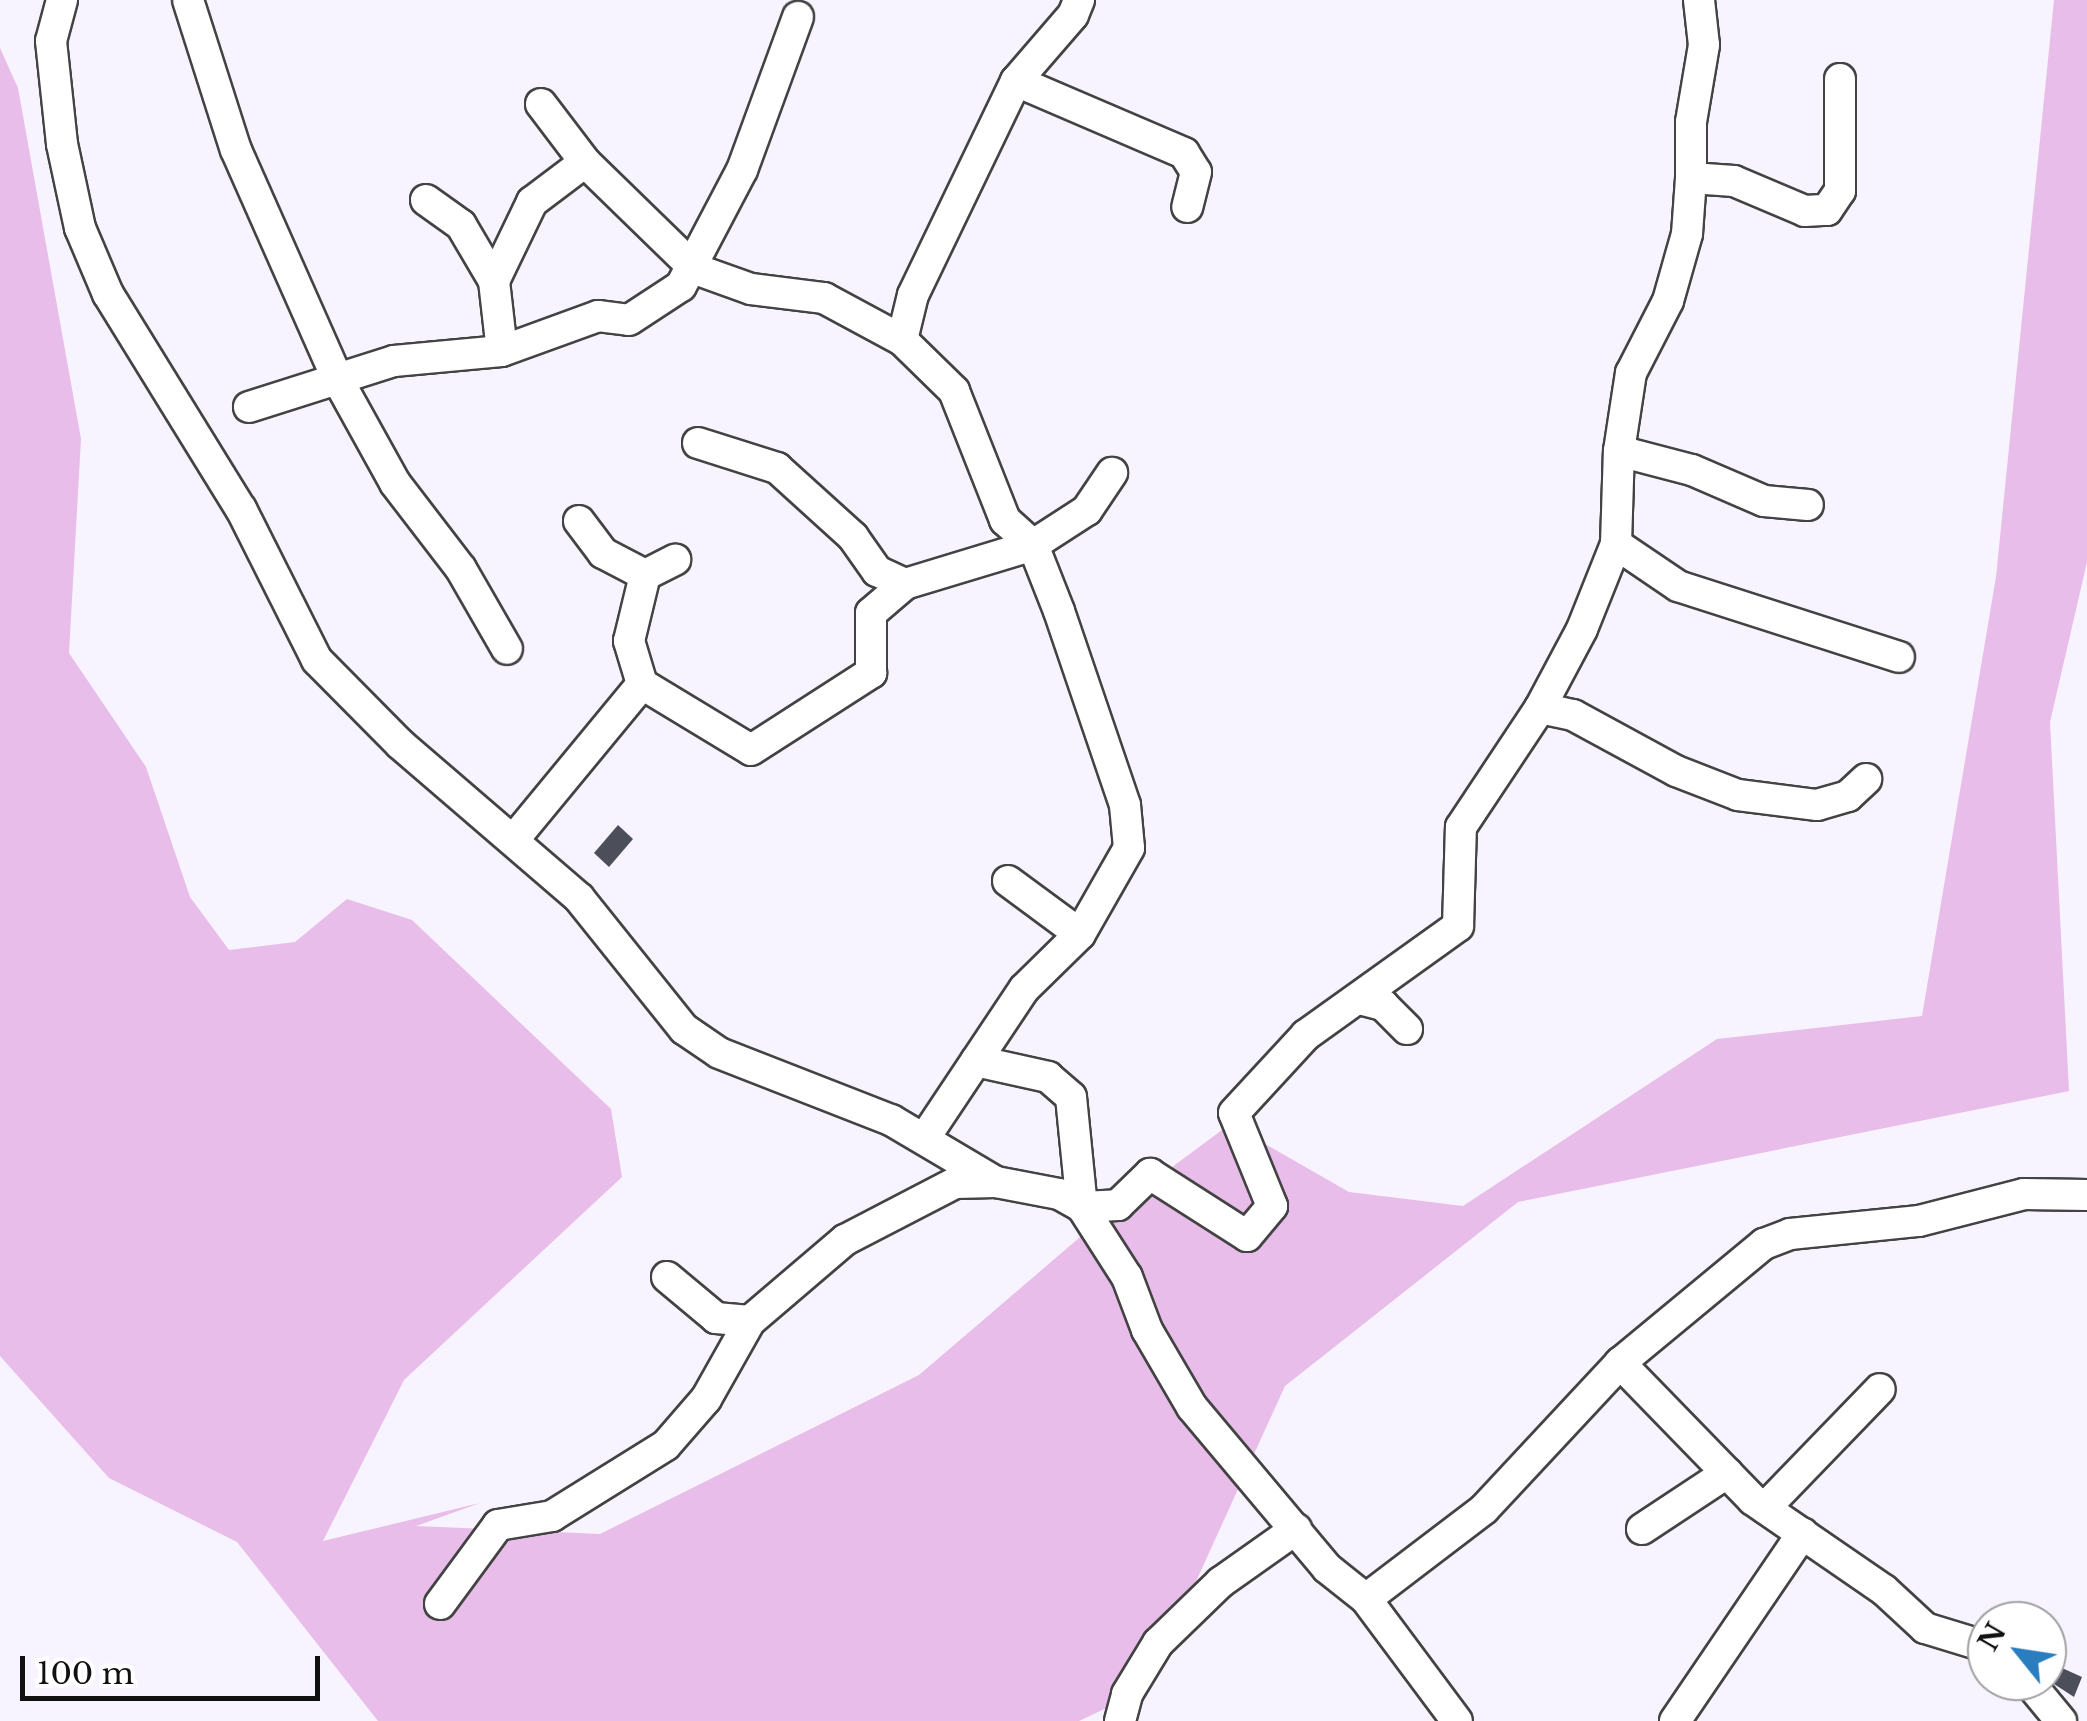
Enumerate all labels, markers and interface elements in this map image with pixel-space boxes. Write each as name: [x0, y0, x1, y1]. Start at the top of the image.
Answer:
north arrow: [1967, 1601, 2067, 1701]
text: N: [1971, 1617, 2014, 1657]
scale bar: [25, 1636, 325, 1698]
text: 100 m: [37, 1655, 134, 1692]

